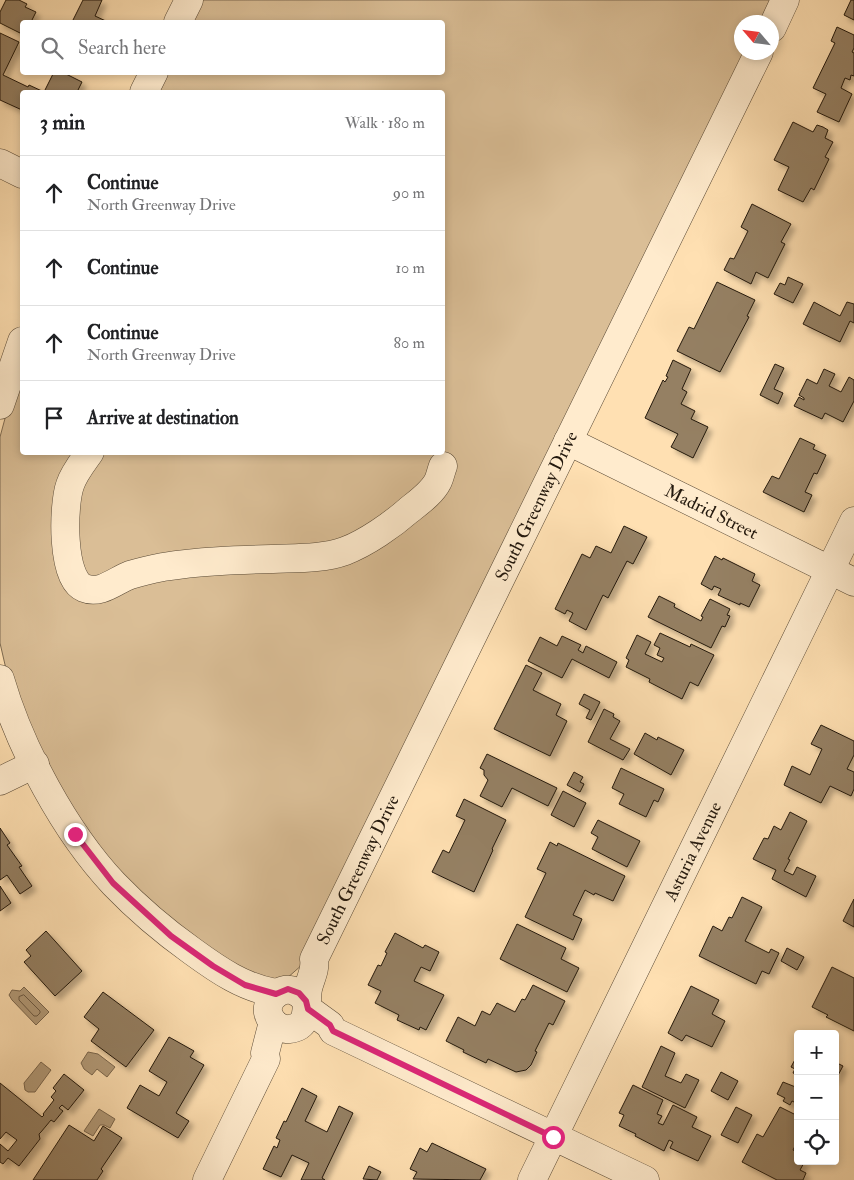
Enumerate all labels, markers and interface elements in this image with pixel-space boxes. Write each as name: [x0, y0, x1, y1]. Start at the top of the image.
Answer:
north arrow: [734, 15, 779, 60]
search box: [20, 20, 445, 75]
icon: search: [38, 34, 66, 62]
text: Search here: [78, 36, 166, 60]
text: 3 min: [40, 109, 85, 136]
text: Walk · 180 m: [345, 113, 425, 133]
text: Continue: [87, 171, 158, 195]
icon: ahead: [40, 179, 68, 207]
text: 90 m: [393, 183, 425, 203]
text: North Greenway Drive: [87, 195, 236, 215]
icon: ahead: [40, 254, 68, 282]
text: Continue: [87, 256, 158, 280]
text: 10 m: [395, 258, 425, 278]
text: Continue: [87, 321, 158, 345]
icon: ahead: [40, 329, 68, 357]
text: 80 m: [394, 333, 425, 353]
text: North Greenway Drive: [87, 345, 236, 365]
icon: arrive: [40, 404, 68, 432]
text: Arrive at destination: [87, 406, 239, 430]
street label: South Greenway Drive: [490, 427, 583, 585]
street label: Madrid Street: [661, 480, 762, 545]
street label: South Greenway Drive: [312, 791, 405, 949]
street label: Asturia Avenue: [659, 798, 727, 906]
route end: [64, 823, 87, 846]
map controls: [794, 1030, 839, 1165]
button: +: [794, 1030, 839, 1075]
button: −: [794, 1075, 839, 1120]
button: locate: [794, 1120, 839, 1165]
route start: [542, 1126, 565, 1149]

